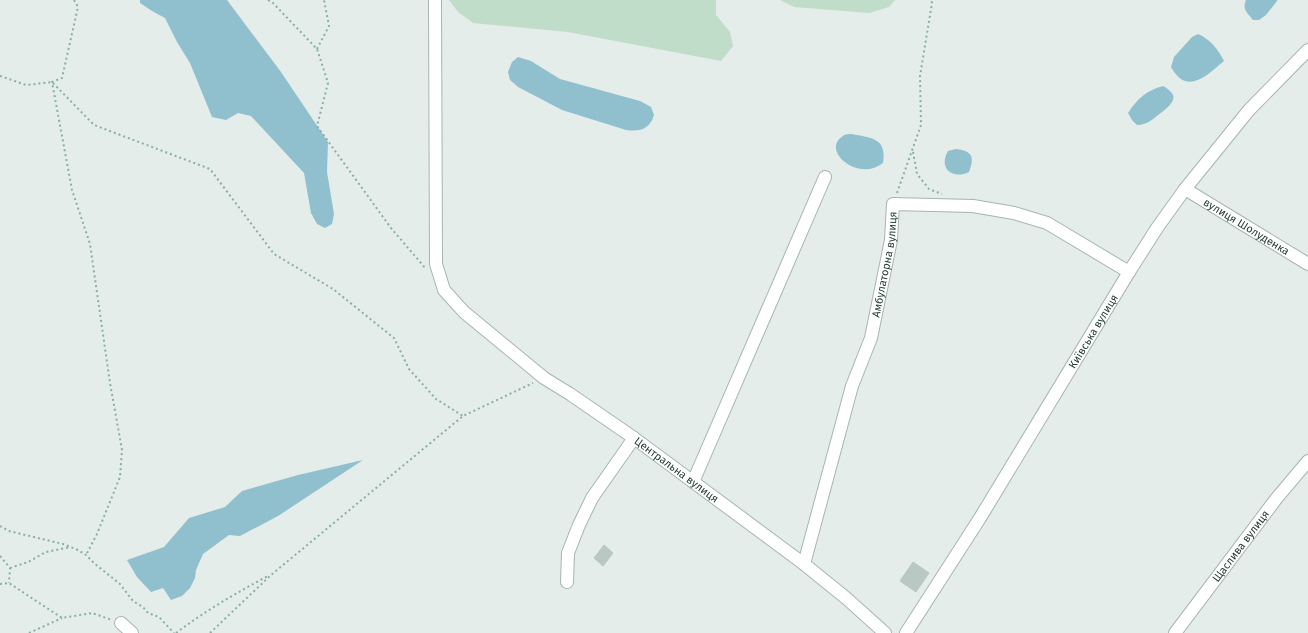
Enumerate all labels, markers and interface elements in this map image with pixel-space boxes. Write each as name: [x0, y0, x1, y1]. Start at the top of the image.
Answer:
street label: вулиця Шолуденка: [1201, 196, 1291, 258]
street label: Амбулаторна вулиця: [869, 211, 900, 318]
street label: Київська вулиця: [1066, 292, 1121, 371]
street label: Центральна вулиця: [632, 435, 721, 506]
street label: Щаслива вулиця: [1210, 508, 1272, 585]

